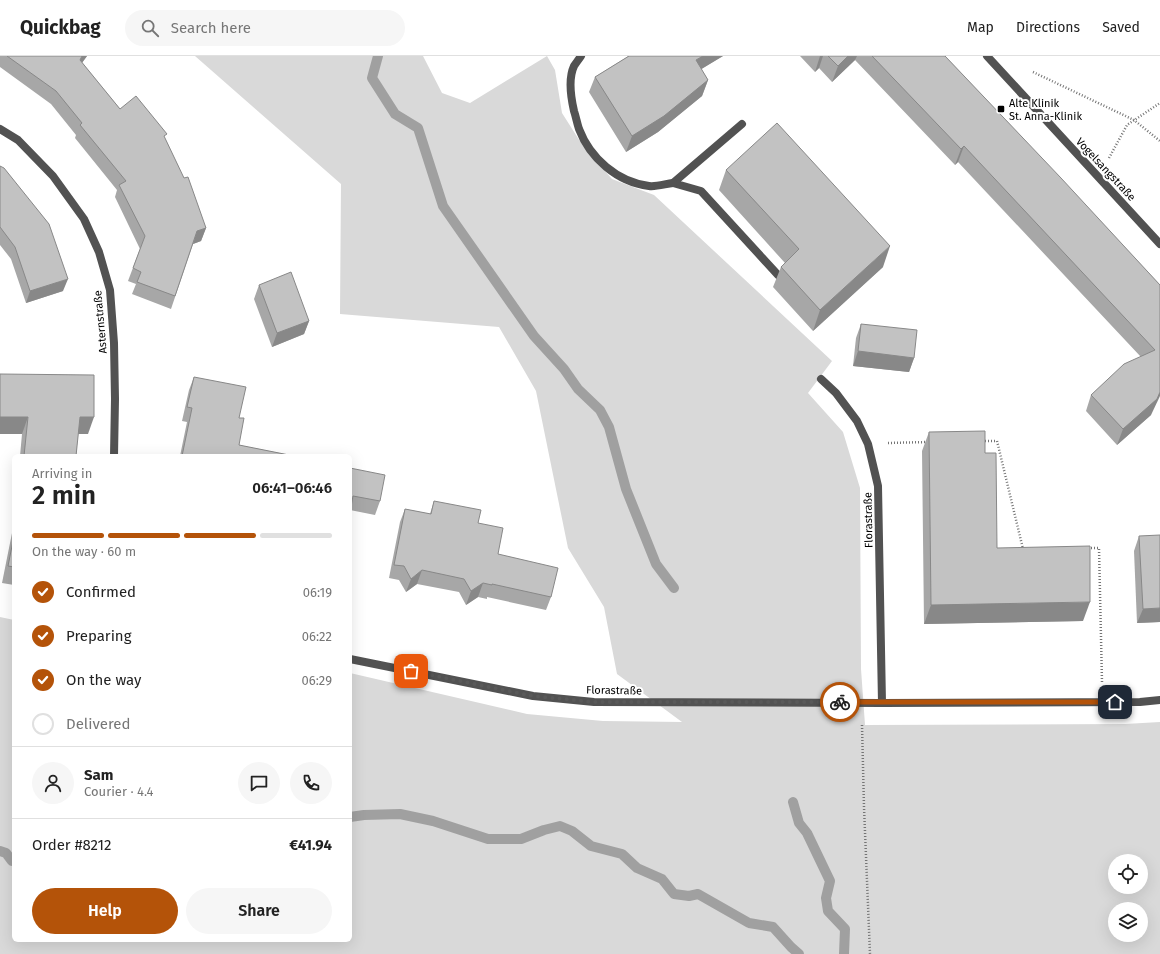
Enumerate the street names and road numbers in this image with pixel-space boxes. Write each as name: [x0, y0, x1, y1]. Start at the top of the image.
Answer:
street label: Vogelsangstraße: [1073, 135, 1138, 204]
street label: Asternstraße: [91, 290, 110, 354]
street label: Florastraße: [862, 492, 875, 548]
street label: Florastraße: [586, 684, 642, 697]

